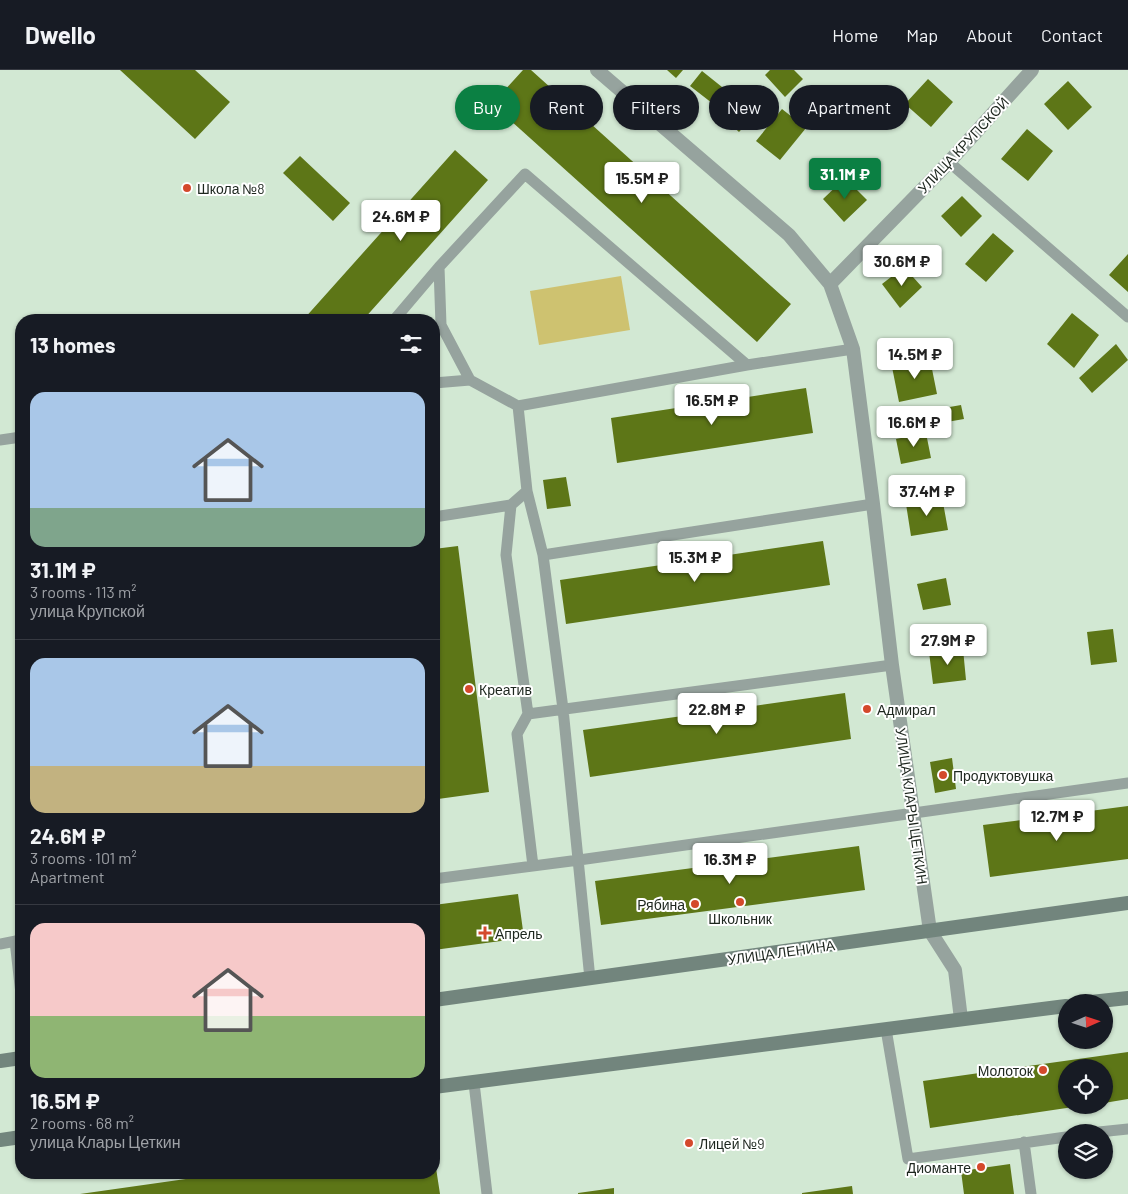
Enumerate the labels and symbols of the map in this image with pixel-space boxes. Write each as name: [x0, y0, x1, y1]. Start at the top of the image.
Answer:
street label: УЛИЦА КРУПСКОЙ: [914, 93, 1012, 197]
pin: 31.1M ₽: [799, 158, 891, 200]
pin: 15.5M ₽: [596, 162, 688, 204]
place label: Школа №8: [197, 180, 265, 197]
marker: Школа №8: [181, 182, 193, 194]
pin: 24.6M ₽: [355, 200, 447, 242]
pin: 30.6M ₽: [856, 244, 948, 287]
pin: 14.5M ₽: [869, 338, 961, 380]
pin: 16.5M ₽: [666, 384, 758, 426]
pin: 16.6M ₽: [868, 406, 960, 448]
pin: 37.4M ₽: [881, 474, 973, 517]
pin: 15.3M ₽: [649, 540, 741, 583]
pin: 27.9M ₽: [902, 624, 994, 666]
place label: Креатив: [479, 681, 532, 698]
marker: Креатив: [463, 683, 475, 695]
pin: 22.8M ₽: [671, 692, 763, 735]
place label: Адмирал: [877, 701, 936, 718]
marker: Адмирал: [861, 703, 873, 715]
street label: УЛИЦА КЛАРЫ ЦЕТКИН: [893, 727, 931, 885]
place label: Продуктовушка: [953, 767, 1054, 784]
marker: Продуктовушка: [937, 769, 949, 781]
pin: 12.7M ₽: [1011, 800, 1103, 842]
pin: 16.3M ₽: [684, 842, 776, 885]
place label: Рябина: [637, 896, 685, 913]
marker: Школьник: [734, 896, 746, 908]
marker: Рябина: [689, 898, 701, 910]
place label: Школьник: [708, 910, 773, 927]
place label: Апрель: [495, 925, 543, 942]
marker: Апрель: [479, 927, 491, 939]
street label: УЛИЦА ЛЕНИНА: [726, 936, 836, 968]
north arrow: [1058, 994, 1112, 1049]
place label: Молоток: [978, 1062, 1034, 1079]
marker: Молоток: [1037, 1064, 1049, 1076]
place label: Лицей №9: [699, 1135, 765, 1152]
marker: Лицей №9: [683, 1137, 695, 1149]
place label: Диоманте: [907, 1159, 971, 1176]
marker: Диоманте: [975, 1161, 987, 1173]

